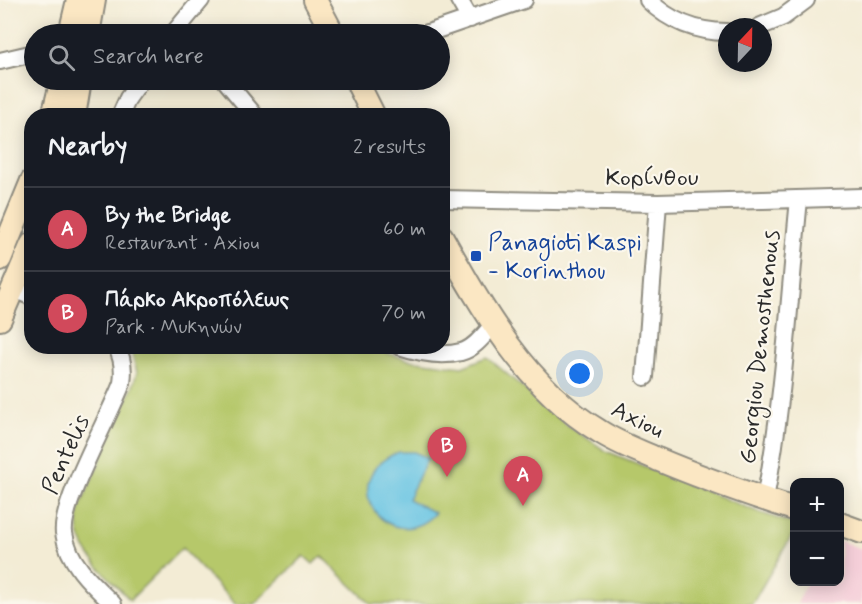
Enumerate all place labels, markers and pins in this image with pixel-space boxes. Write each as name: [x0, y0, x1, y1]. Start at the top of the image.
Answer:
place label: Panagioti Kaspi - Korinthou: [488, 228, 642, 287]
marker: Panagioti Kaspi - Korinthou: [469, 249, 483, 263]
pin: B: [428, 428, 466, 477]
pin: A: [504, 456, 542, 506]

